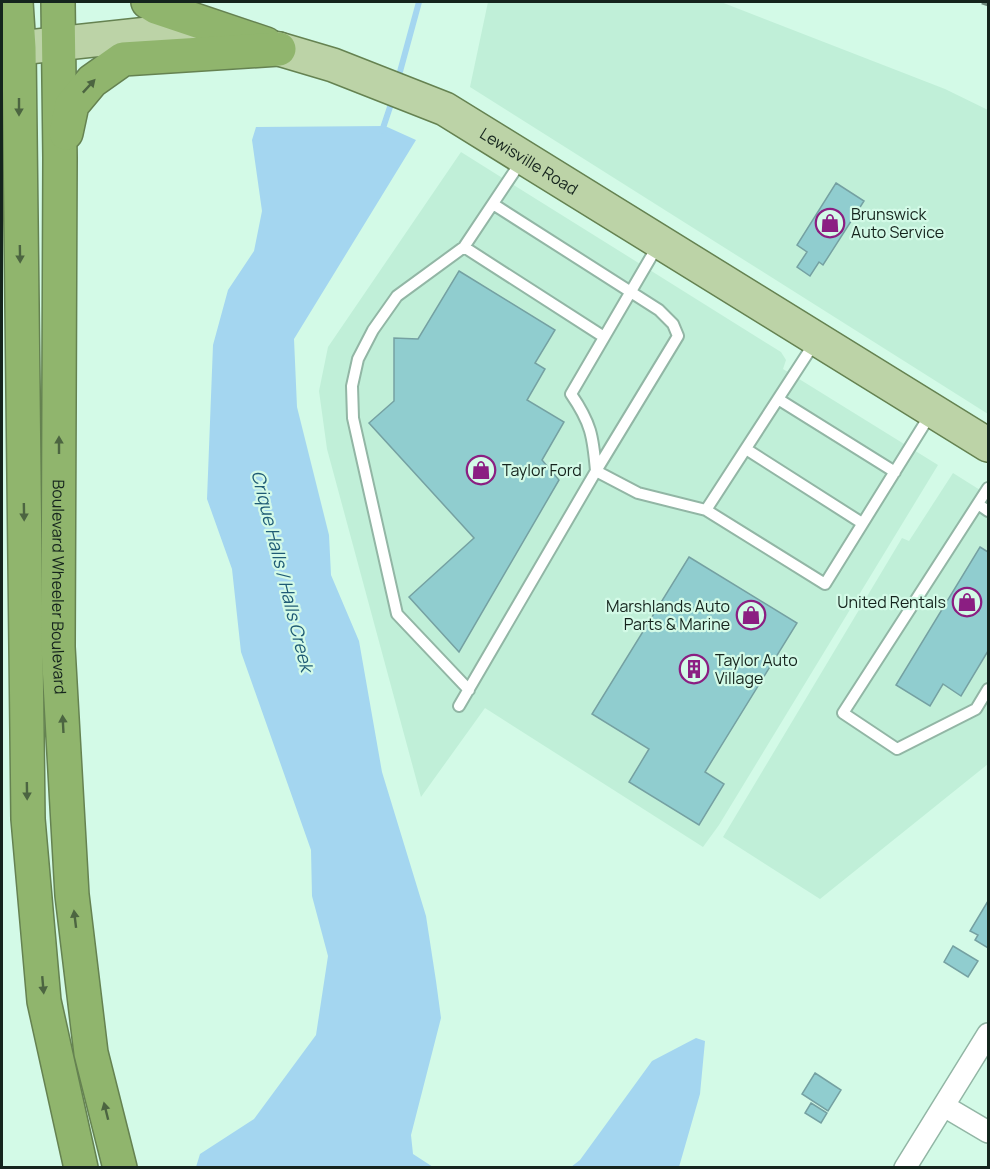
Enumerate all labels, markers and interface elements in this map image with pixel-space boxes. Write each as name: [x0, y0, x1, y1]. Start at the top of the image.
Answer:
one-way arrow: [82, 79, 95, 94]
one-way arrow: [14, 97, 24, 116]
street label: Lewisville Road: [476, 122, 582, 200]
place label: Brunswick Auto Service: [851, 203, 944, 243]
shop icon: Brunswick Auto Service: [814, 207, 846, 239]
one-way arrow: [16, 245, 25, 264]
one-way arrow: [54, 436, 64, 455]
shop icon: Taylor Ford: [465, 454, 497, 486]
place label: Taylor Ford: [502, 459, 582, 481]
water label: Crique Halls / Halls Creek: [246, 468, 320, 677]
street label: Boulevard Wheeler Boulevard: [47, 479, 72, 695]
one-way arrow: [19, 503, 29, 522]
shop icon: United Rentals: [951, 586, 983, 618]
place label: United Rentals: [837, 591, 946, 613]
place label: Marshlands Auto Parts & Marine: [606, 595, 730, 635]
shop icon: Marshlands Auto Parts & Marine: [735, 599, 767, 631]
place label: Taylor Auto Village: [715, 649, 798, 689]
building icon: Taylor Auto Village: [678, 653, 710, 685]
one-way arrow: [58, 715, 67, 734]
one-way arrow: [23, 781, 32, 800]
one-way arrow: [70, 909, 80, 928]
one-way arrow: [38, 976, 48, 995]
one-way arrow: [100, 1102, 110, 1120]

